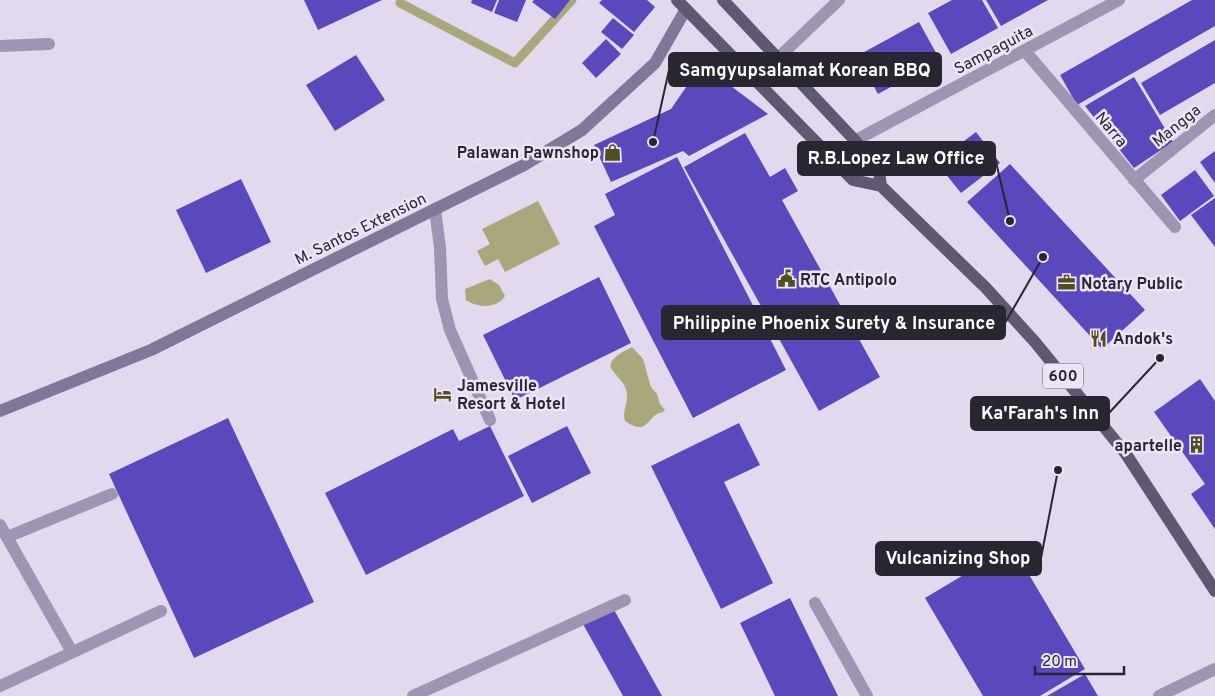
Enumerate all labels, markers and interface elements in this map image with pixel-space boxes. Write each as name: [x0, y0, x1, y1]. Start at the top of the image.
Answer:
street label: Sampaguita: [951, 22, 1037, 80]
callout: Samgyupsalamat Korean BBQ: [669, 53, 941, 86]
text: Samgyupsalamat Korean BBQ: [679, 60, 931, 83]
street label: Mangga: [1149, 101, 1206, 152]
street label: Narra: [1090, 109, 1131, 152]
shop icon: Palawan Pawnshop: [603, 142, 623, 162]
callout: R.B.Lopez Law Office: [798, 142, 995, 175]
place label: Palawan Pawnshop: [457, 144, 599, 164]
text: R.B.Lopez Law Office: [807, 148, 985, 171]
street label: M. Santos Extension: [292, 189, 430, 270]
public building icon: RTC Antipolo: [776, 269, 796, 289]
place label: RTC Antipolo: [800, 271, 897, 291]
office icon: Notary Public: [1057, 273, 1077, 293]
place label: Notary Public: [1081, 275, 1183, 295]
callout: Philippine Phoenix Surety & Insurance: [662, 306, 1005, 339]
text: Philippine Phoenix Surety & Insurance: [673, 313, 995, 336]
restaurant icon: Andok's: [1089, 328, 1109, 348]
place label: Andok's: [1113, 330, 1173, 350]
road number: 600: [1043, 364, 1083, 388]
place label: Jamesville Resort & Hotel: [457, 377, 566, 415]
hotel icon: Jamesville Resort & Hotel: [433, 384, 453, 404]
callout: Ka'Farah's Inn: [971, 397, 1109, 430]
text: Ka'Farah's Inn: [981, 403, 1099, 426]
building icon: apartelle: [1186, 435, 1206, 455]
place label: apartelle: [1115, 437, 1182, 457]
callout: Vulcanizing Shop: [876, 542, 1041, 575]
text: Vulcanizing Shop: [886, 548, 1030, 571]
scale bar: [1035, 644, 1124, 676]
text: 20 m: [1042, 653, 1077, 672]

